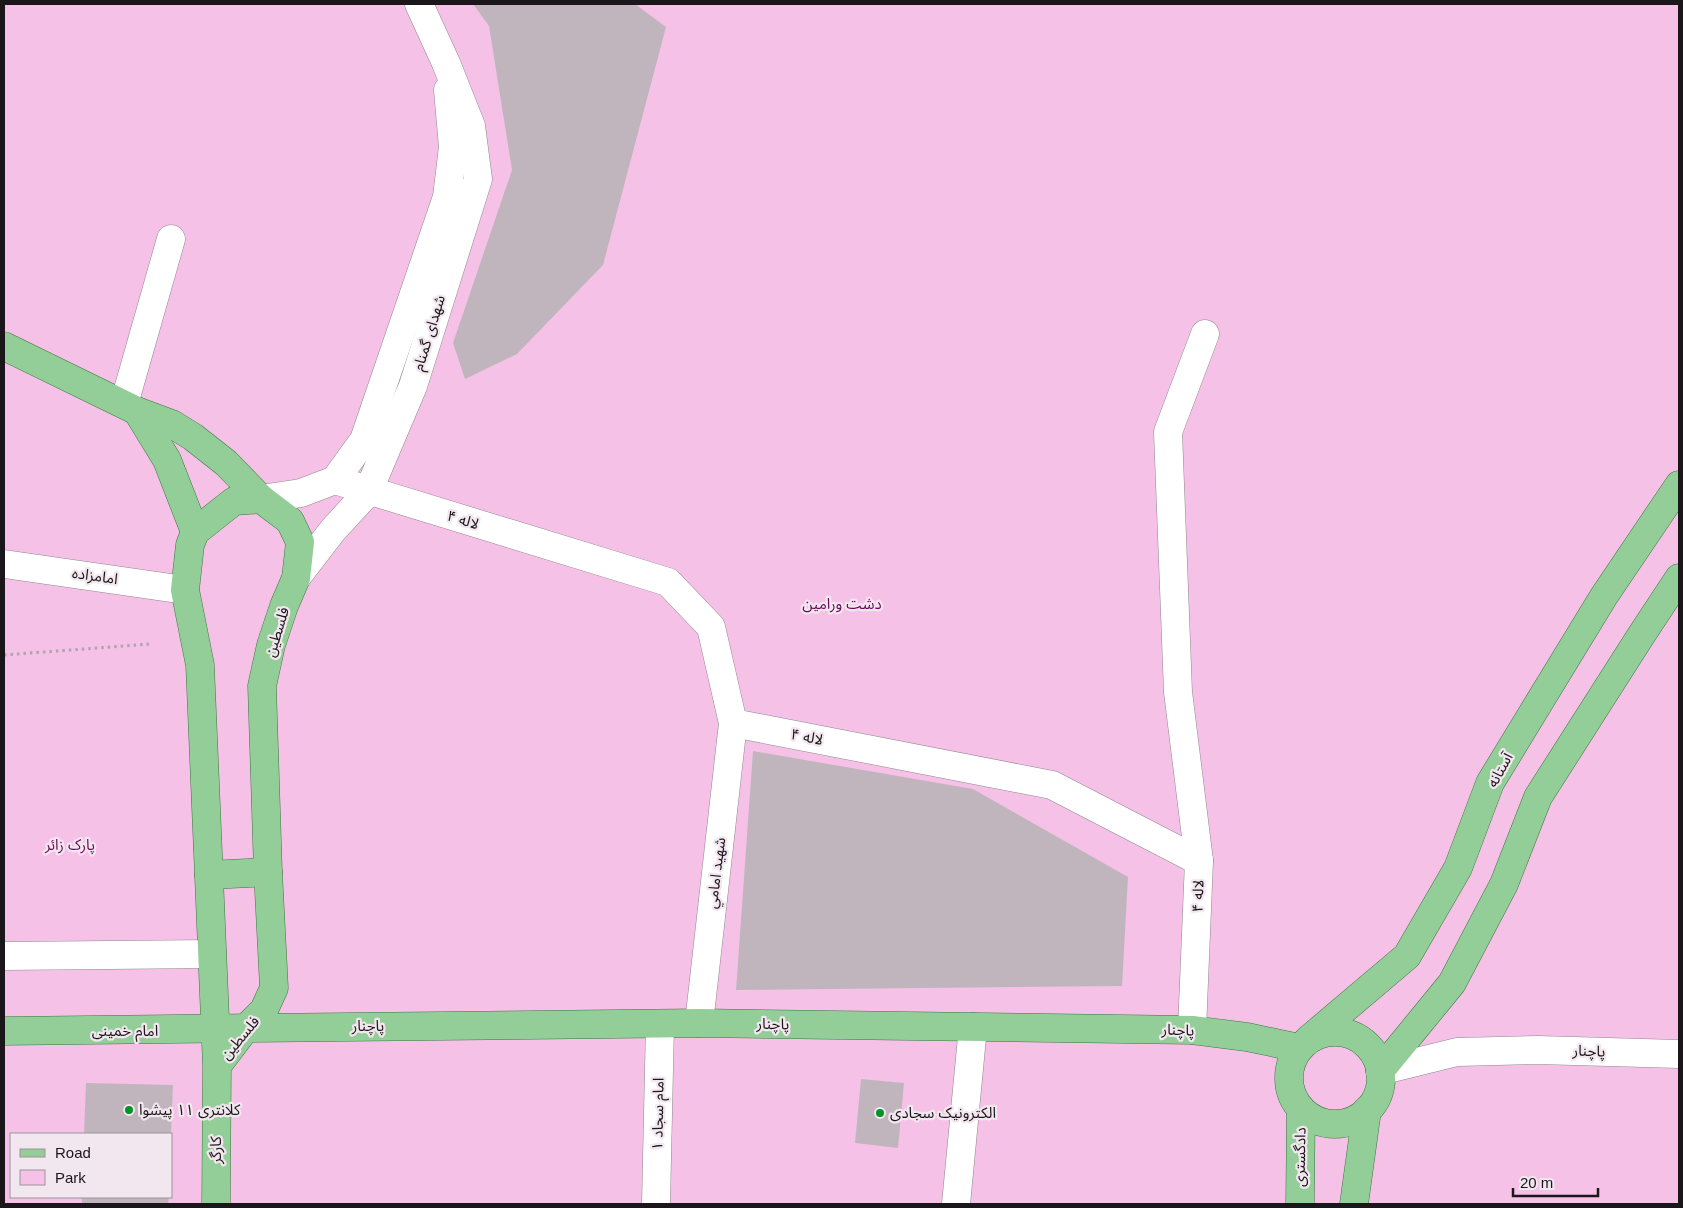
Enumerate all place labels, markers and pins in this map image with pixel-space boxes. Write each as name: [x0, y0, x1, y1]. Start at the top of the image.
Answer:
place label: کلانتری ۱۱ پیشوا: [139, 1101, 241, 1120]
marker: کلانتری ۱۱ پیشوا: [123, 1104, 135, 1116]
place label: الکترونیک سجادی: [890, 1104, 996, 1122]
marker: الکترونیک سجادی: [874, 1107, 886, 1119]

